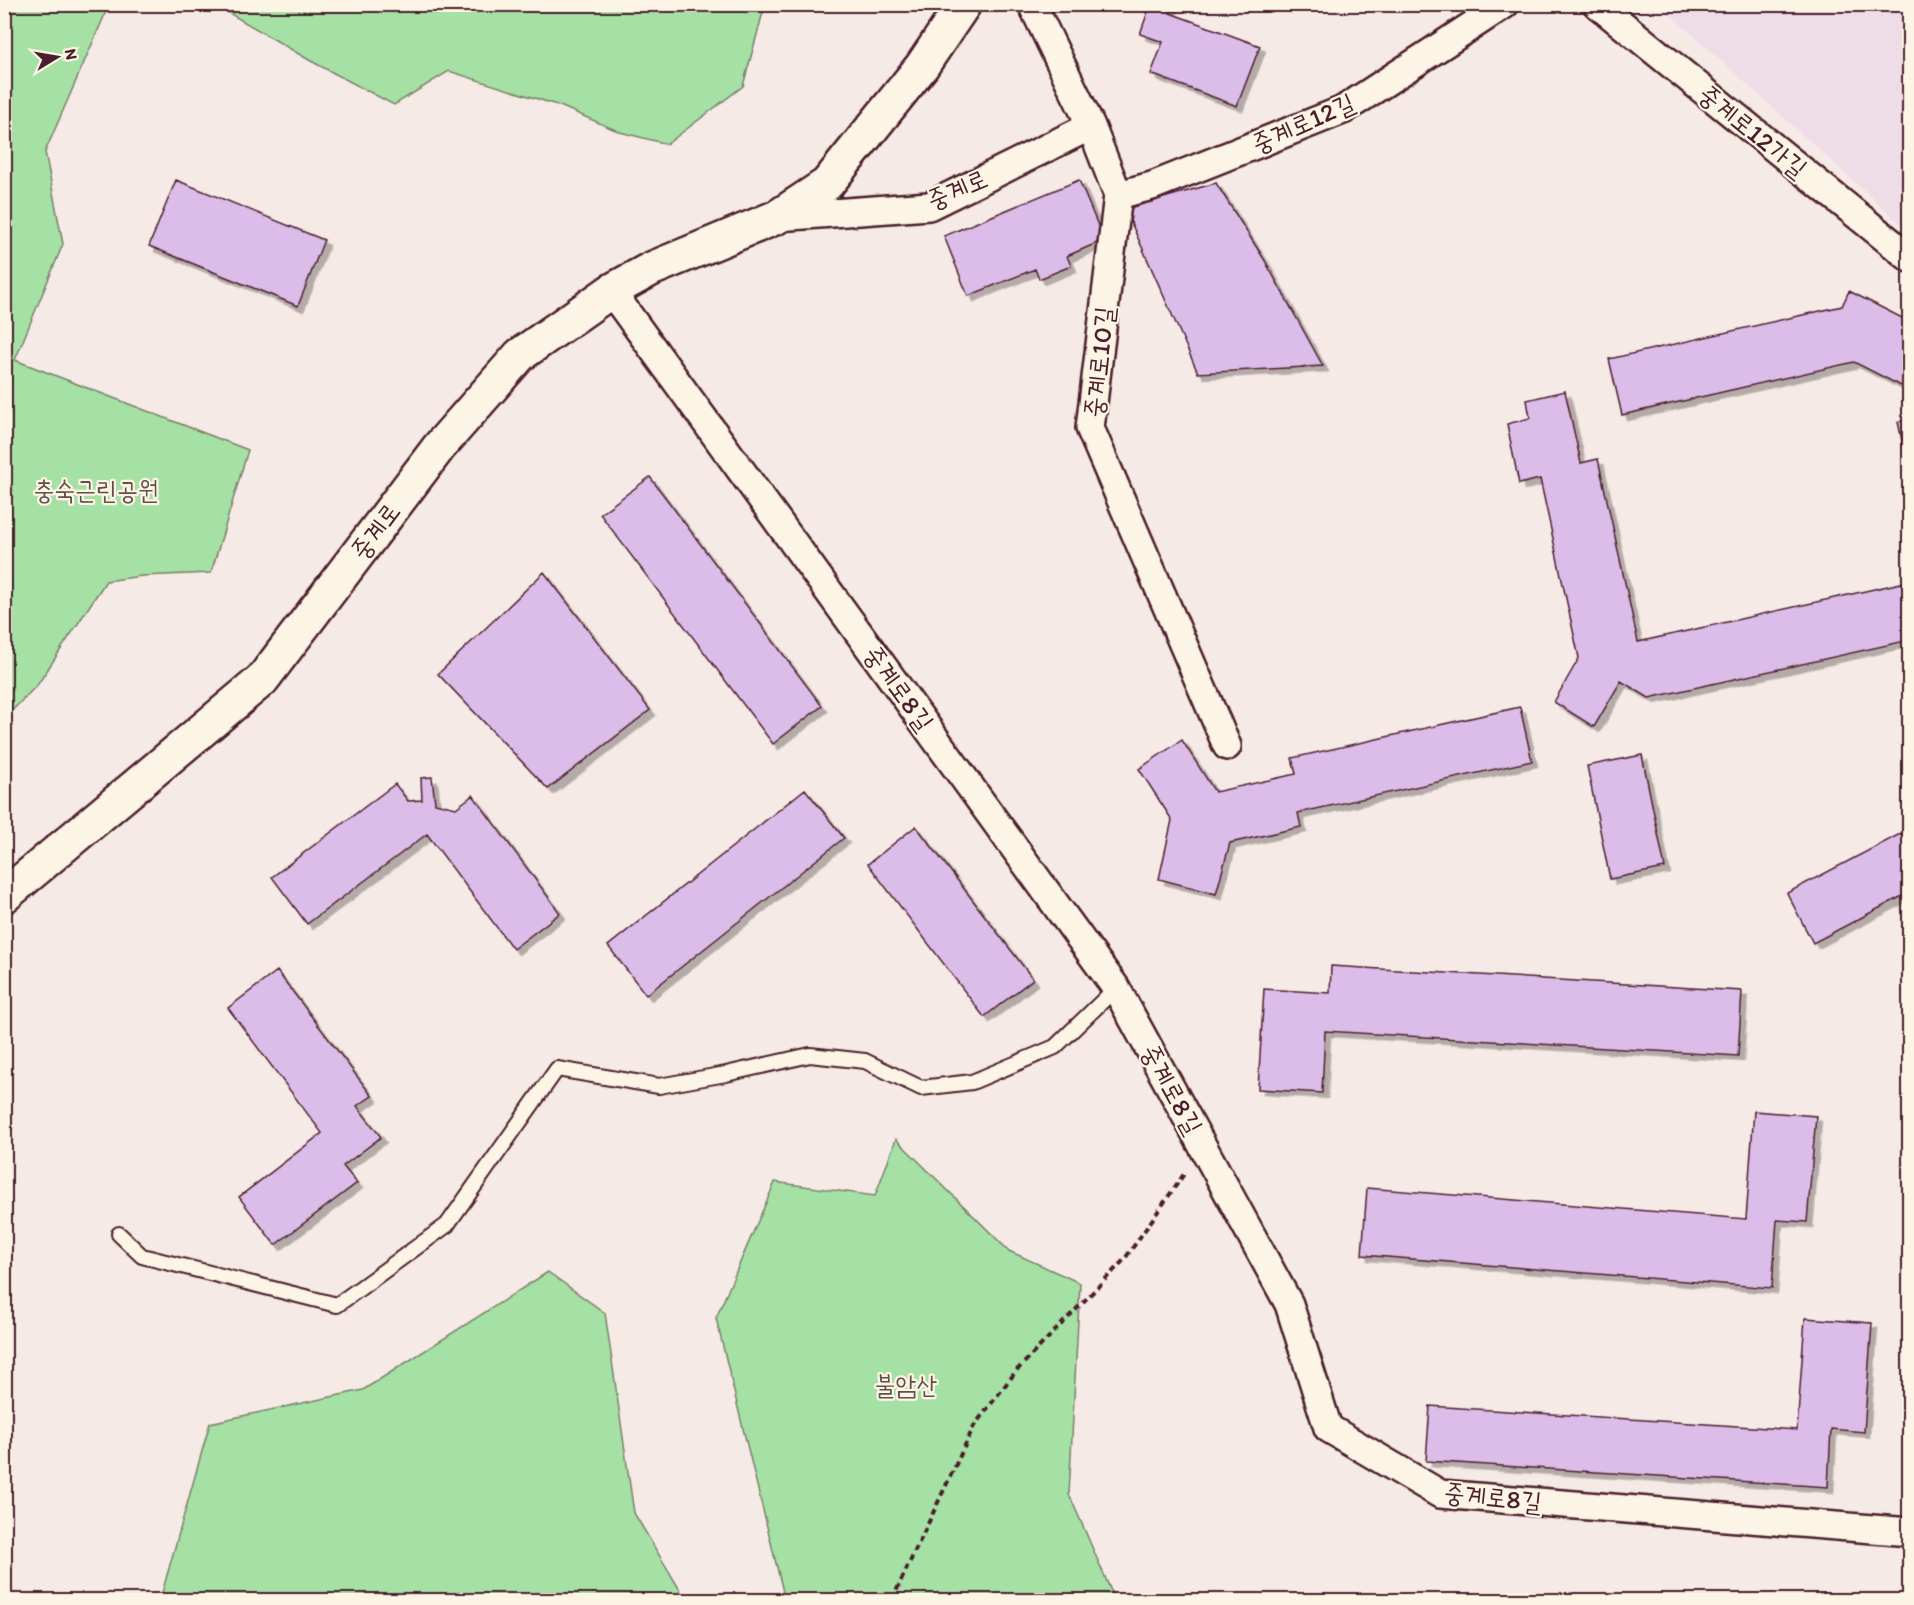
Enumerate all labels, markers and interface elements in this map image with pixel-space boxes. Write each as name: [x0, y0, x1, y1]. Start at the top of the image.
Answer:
north arrow: [27, 27, 87, 87]
text: N: [61, 47, 82, 61]
street label: 중계로12가길: [1692, 78, 1814, 184]
street label: 중계로12길: [1247, 86, 1360, 160]
street label: 중계로: [922, 162, 992, 216]
street label: 중계로10길: [1077, 305, 1121, 419]
park label: 충숙근린공원: [33, 474, 159, 506]
street label: 중계로: [343, 496, 407, 566]
street label: 중계로8길: [857, 639, 941, 737]
street label: 중계로8길: [1134, 1038, 1210, 1140]
park label: 불암산: [875, 1369, 937, 1401]
street label: 중계로8길: [1443, 1476, 1543, 1518]

